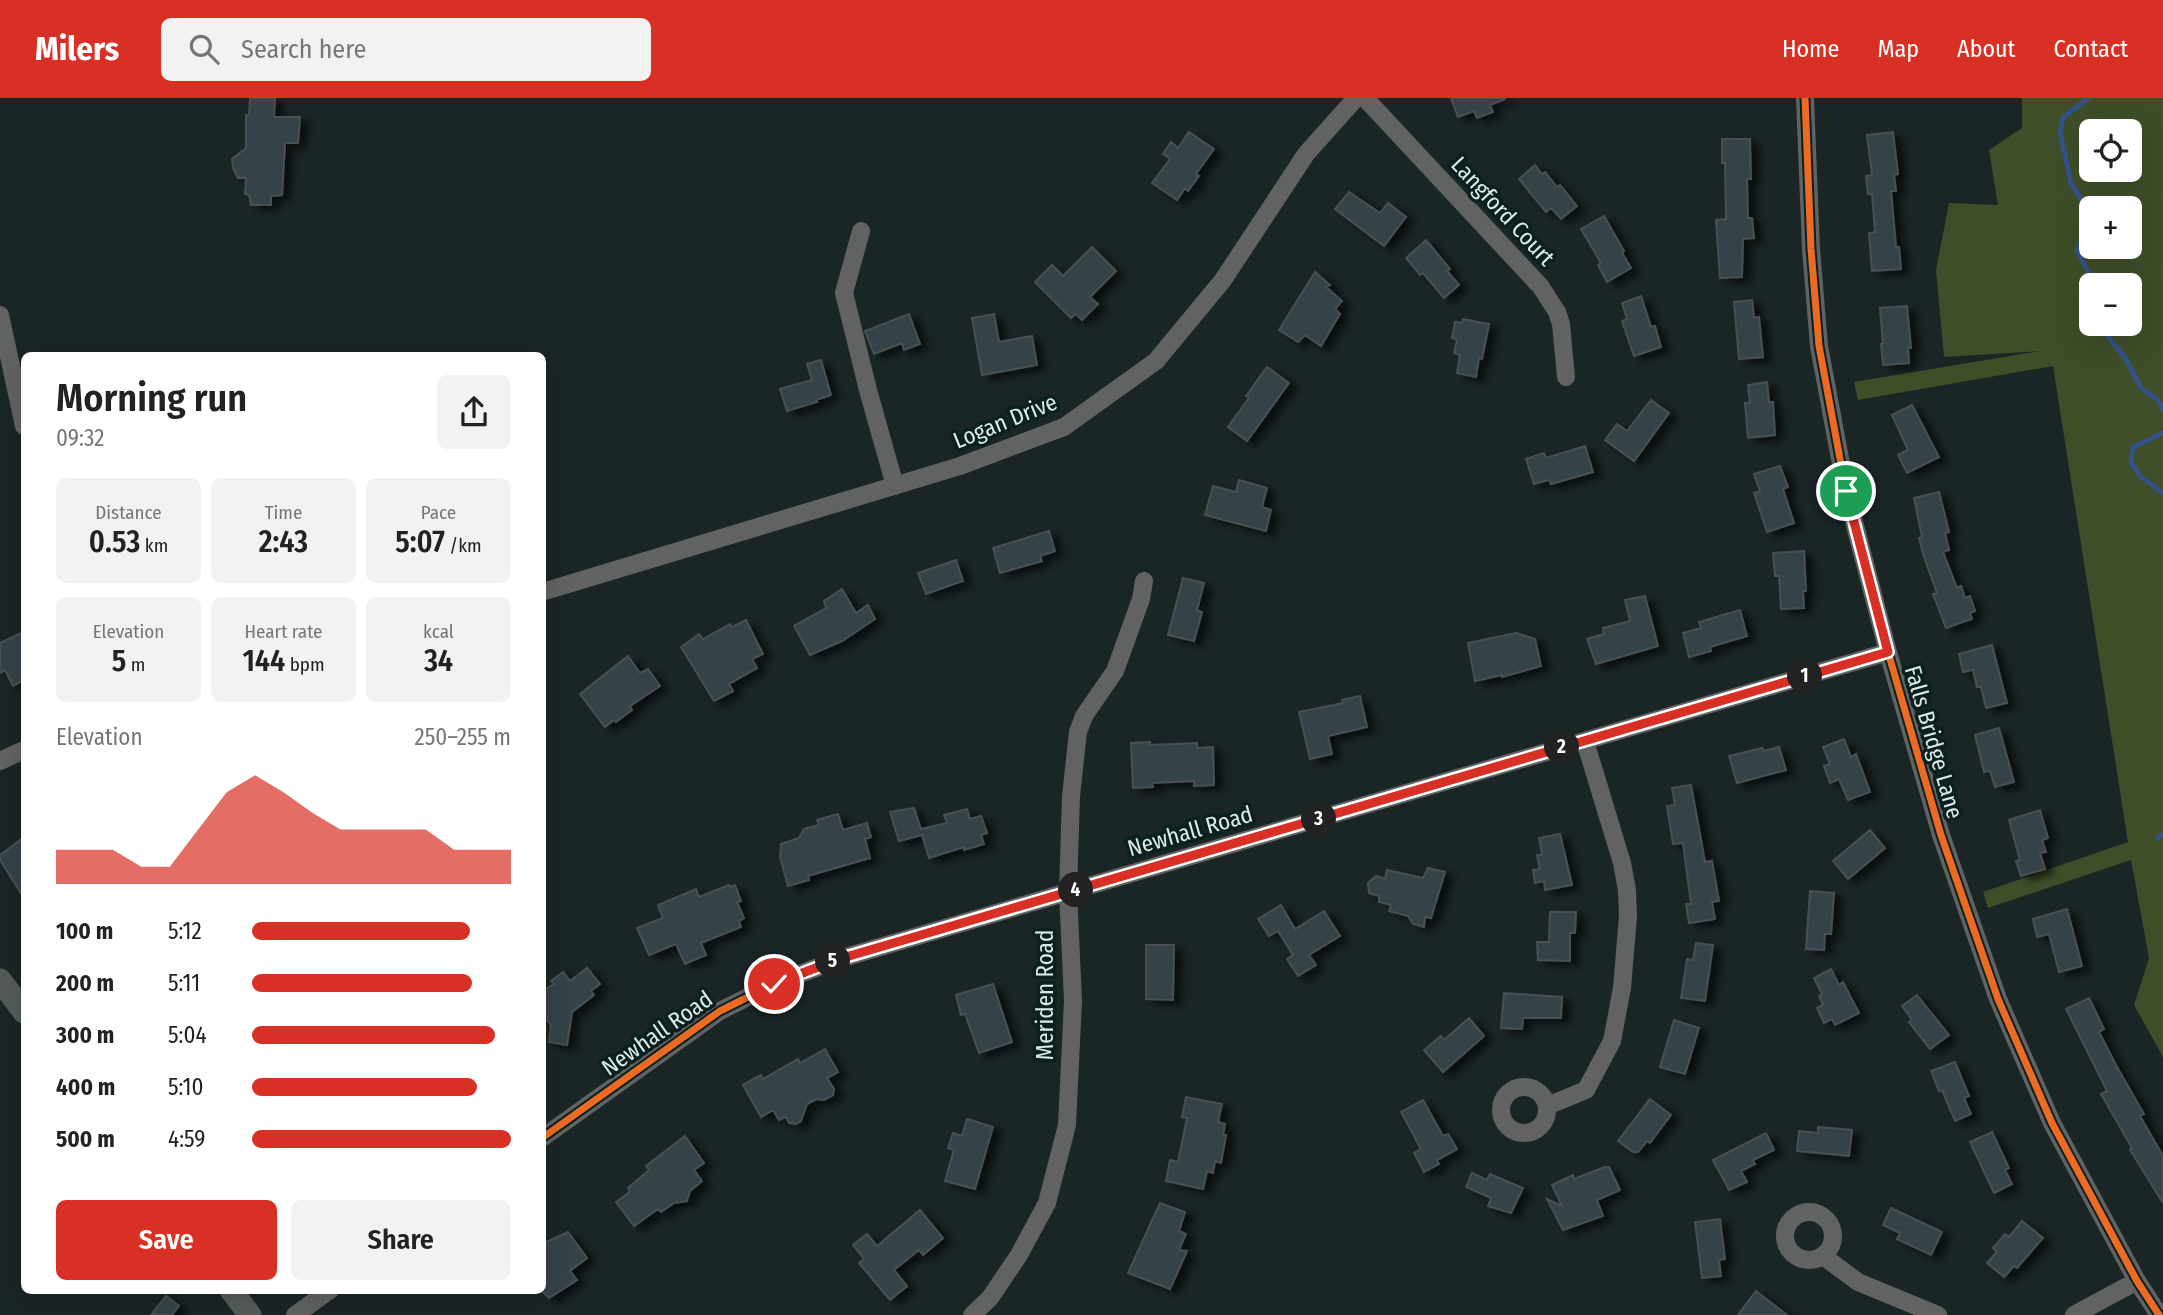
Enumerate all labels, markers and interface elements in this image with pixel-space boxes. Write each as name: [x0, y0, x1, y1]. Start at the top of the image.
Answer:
search box: [161, 18, 651, 81]
text: Milers: [35, 29, 119, 69]
icon: search: [185, 30, 223, 68]
text: Search here: [241, 34, 366, 65]
text: Home: [1782, 35, 1839, 63]
text: Map: [1877, 35, 1919, 63]
text: About: [1957, 35, 2015, 63]
text: Contact: [2053, 35, 2128, 63]
map controls: [2079, 119, 2142, 336]
button: locate: [2079, 119, 2142, 182]
street label: Langford Court: [1445, 151, 1561, 272]
button: +: [2079, 196, 2142, 259]
button: −: [2079, 273, 2142, 336]
text: Morning run: [56, 375, 247, 421]
button: share: [437, 375, 511, 449]
street label: Logan Drive: [949, 387, 1061, 455]
text: 09:32: [56, 424, 104, 452]
pin: [1816, 461, 1876, 521]
icon: arrive: [1827, 472, 1865, 510]
text: Distance: [95, 501, 162, 524]
text: Time: [265, 501, 302, 524]
text: Pace: [421, 501, 456, 524]
text: 0.53: [89, 524, 140, 560]
text: 2:43: [259, 524, 308, 560]
text: 5:07: [395, 524, 445, 560]
text: km: [140, 534, 168, 557]
text: /km: [445, 534, 482, 557]
text: Elevation: [93, 620, 164, 643]
text: Heart rate: [244, 620, 323, 643]
text: kcal: [423, 620, 454, 643]
text: 5: [112, 643, 126, 679]
text: 144: [242, 643, 285, 679]
text: 34: [424, 643, 453, 679]
text: m: [126, 653, 145, 676]
text: bpm: [285, 653, 325, 676]
pin: 1: [1787, 658, 1822, 694]
street label: Falls Bridge Lane: [1899, 662, 1969, 822]
text: 1: [1800, 664, 1809, 687]
text: Elevation: [56, 723, 143, 751]
text: 250–255 m: [415, 723, 511, 751]
pin: 2: [1544, 730, 1580, 764]
text: 2: [1557, 735, 1566, 758]
street label: Newhall Road: [1124, 800, 1256, 862]
pin: 3: [1302, 802, 1336, 836]
text: 3: [1314, 807, 1323, 830]
pin: 4: [1058, 872, 1094, 908]
text: 4: [1071, 878, 1080, 901]
text: 100 m: [56, 917, 113, 945]
text: 5:12: [168, 917, 202, 945]
street label: Meriden Road: [1031, 930, 1059, 1060]
pin: 5: [816, 944, 850, 978]
text: 5: [828, 949, 837, 972]
pin: [744, 954, 804, 1014]
icon: check: [755, 965, 793, 1003]
text: 200 m: [56, 969, 114, 997]
text: 5:11: [168, 969, 200, 997]
street label: Newhall Road: [596, 985, 718, 1081]
text: 300 m: [56, 1021, 114, 1049]
text: 5:04: [168, 1021, 207, 1049]
text: 400 m: [56, 1073, 115, 1101]
text: 5:10: [168, 1073, 203, 1101]
text: 500 m: [56, 1125, 115, 1153]
text: 4:59: [168, 1125, 206, 1153]
button: Save: [56, 1200, 277, 1280]
button: Share: [291, 1200, 511, 1280]

